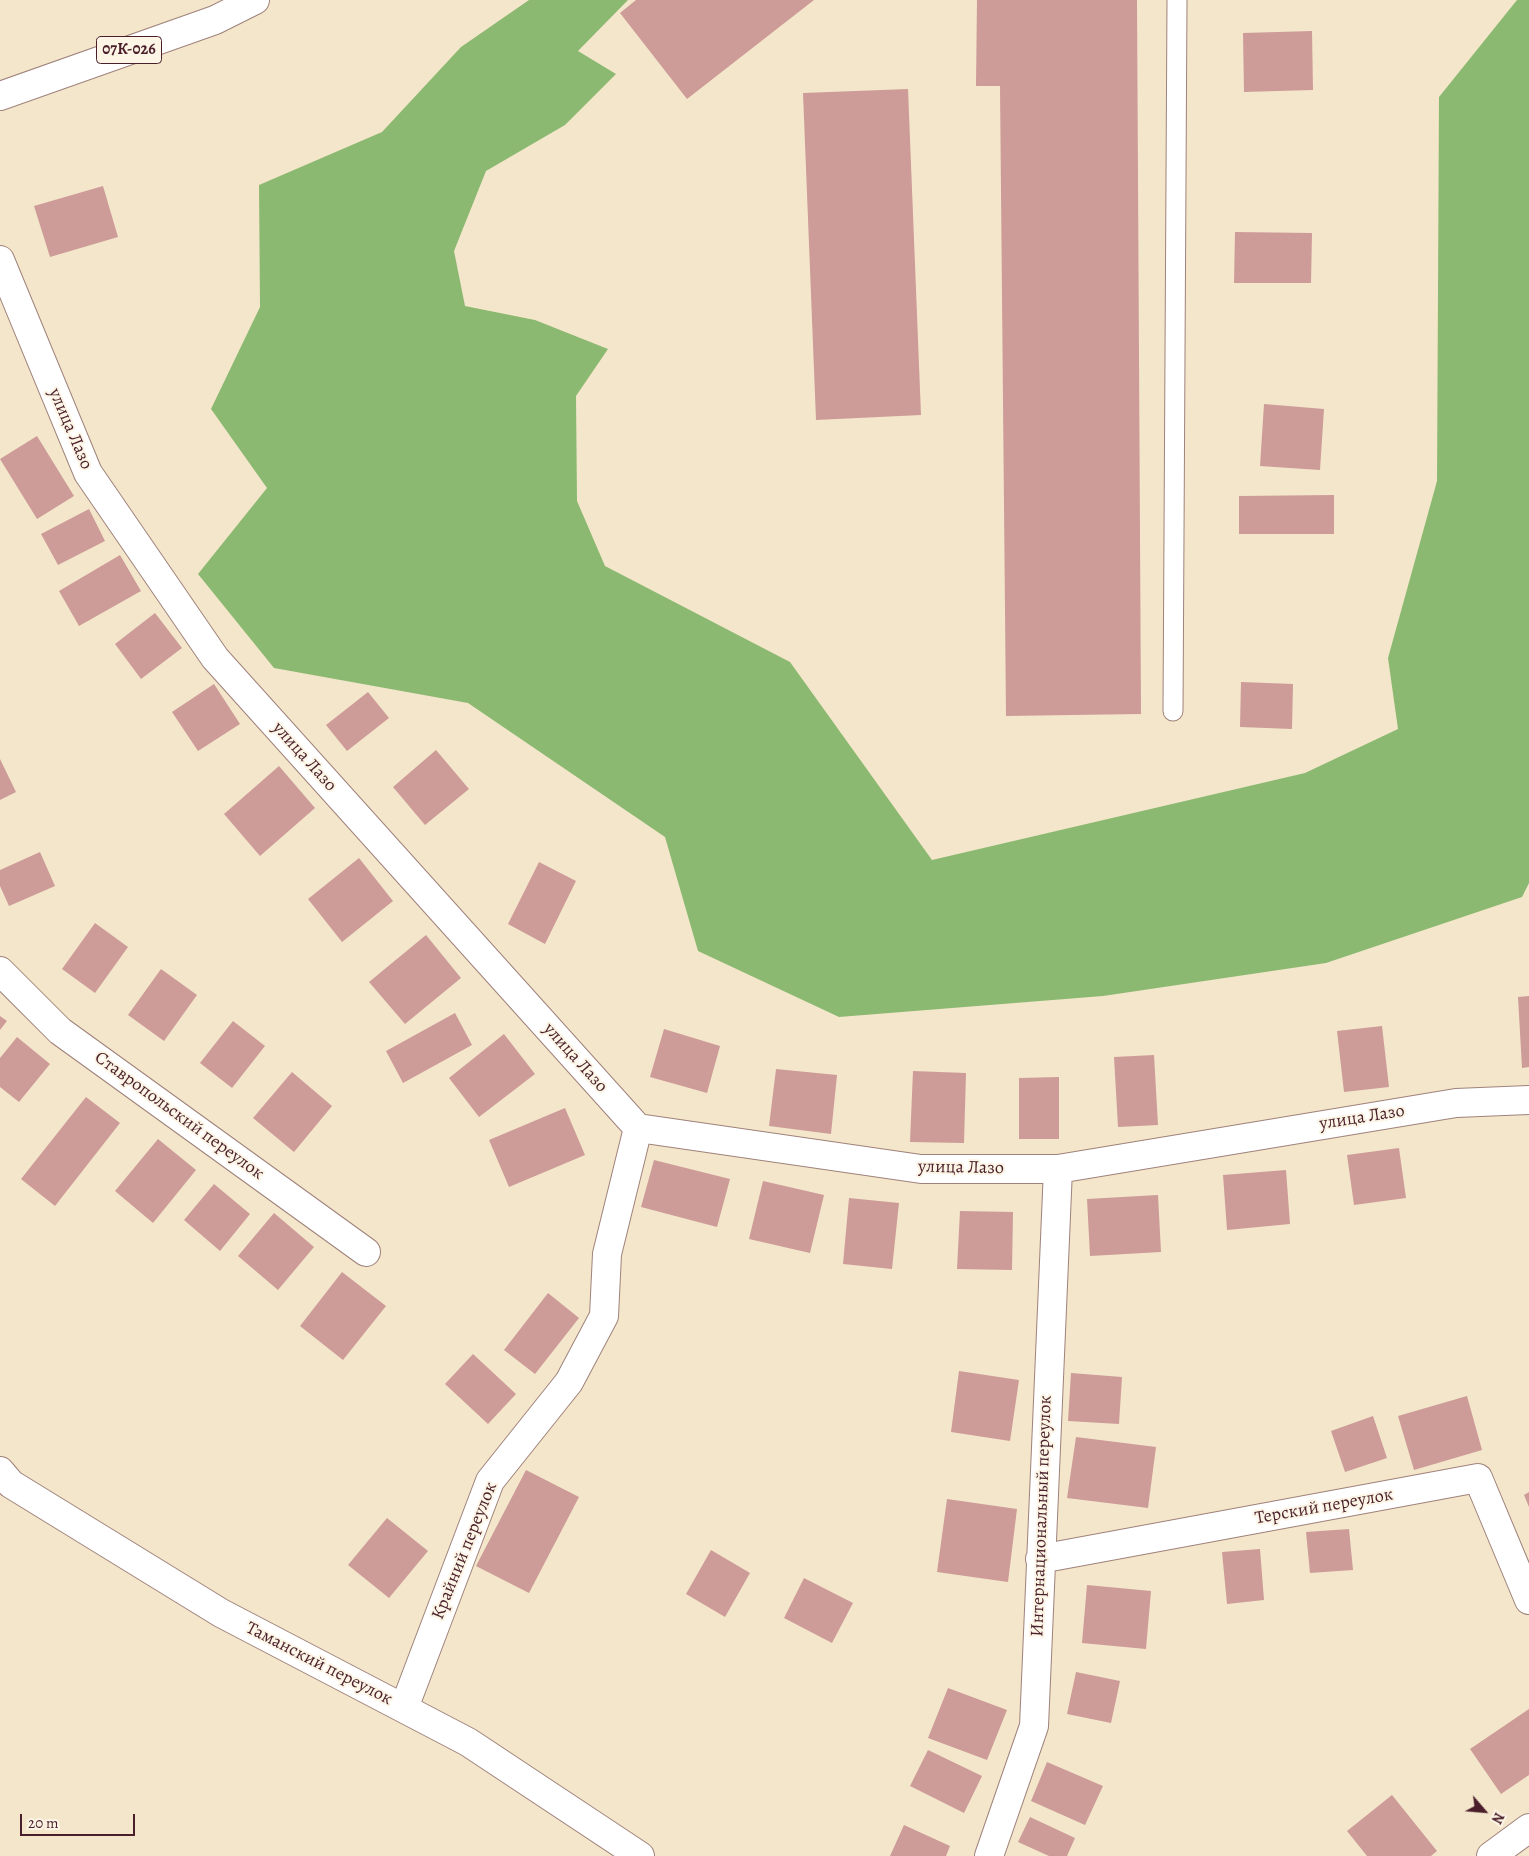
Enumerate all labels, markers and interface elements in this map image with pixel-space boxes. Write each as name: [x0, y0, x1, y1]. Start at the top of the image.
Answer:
road number: 07К-026: [96, 36, 162, 64]
street label: улица Лазо: [43, 385, 97, 473]
street label: улица Лазо: [267, 718, 341, 796]
street label: улица Лазо: [538, 1019, 612, 1097]
street label: Ставропольский переулок: [90, 1047, 268, 1185]
street label: улица Лазо: [1318, 1101, 1406, 1135]
street label: улица Лазо: [918, 1156, 1004, 1180]
street label: Интернациональный переулок: [1027, 1395, 1057, 1637]
street label: Крайний переулок: [428, 1479, 502, 1623]
street label: Терский переулок: [1253, 1484, 1395, 1530]
street label: Таманский переулок: [242, 1618, 396, 1710]
north arrow: [1459, 1786, 1509, 1836]
scale bar: [22, 1804, 138, 1836]
text: N: [1487, 1809, 1509, 1827]
text: 20 m: [28, 1813, 59, 1833]

